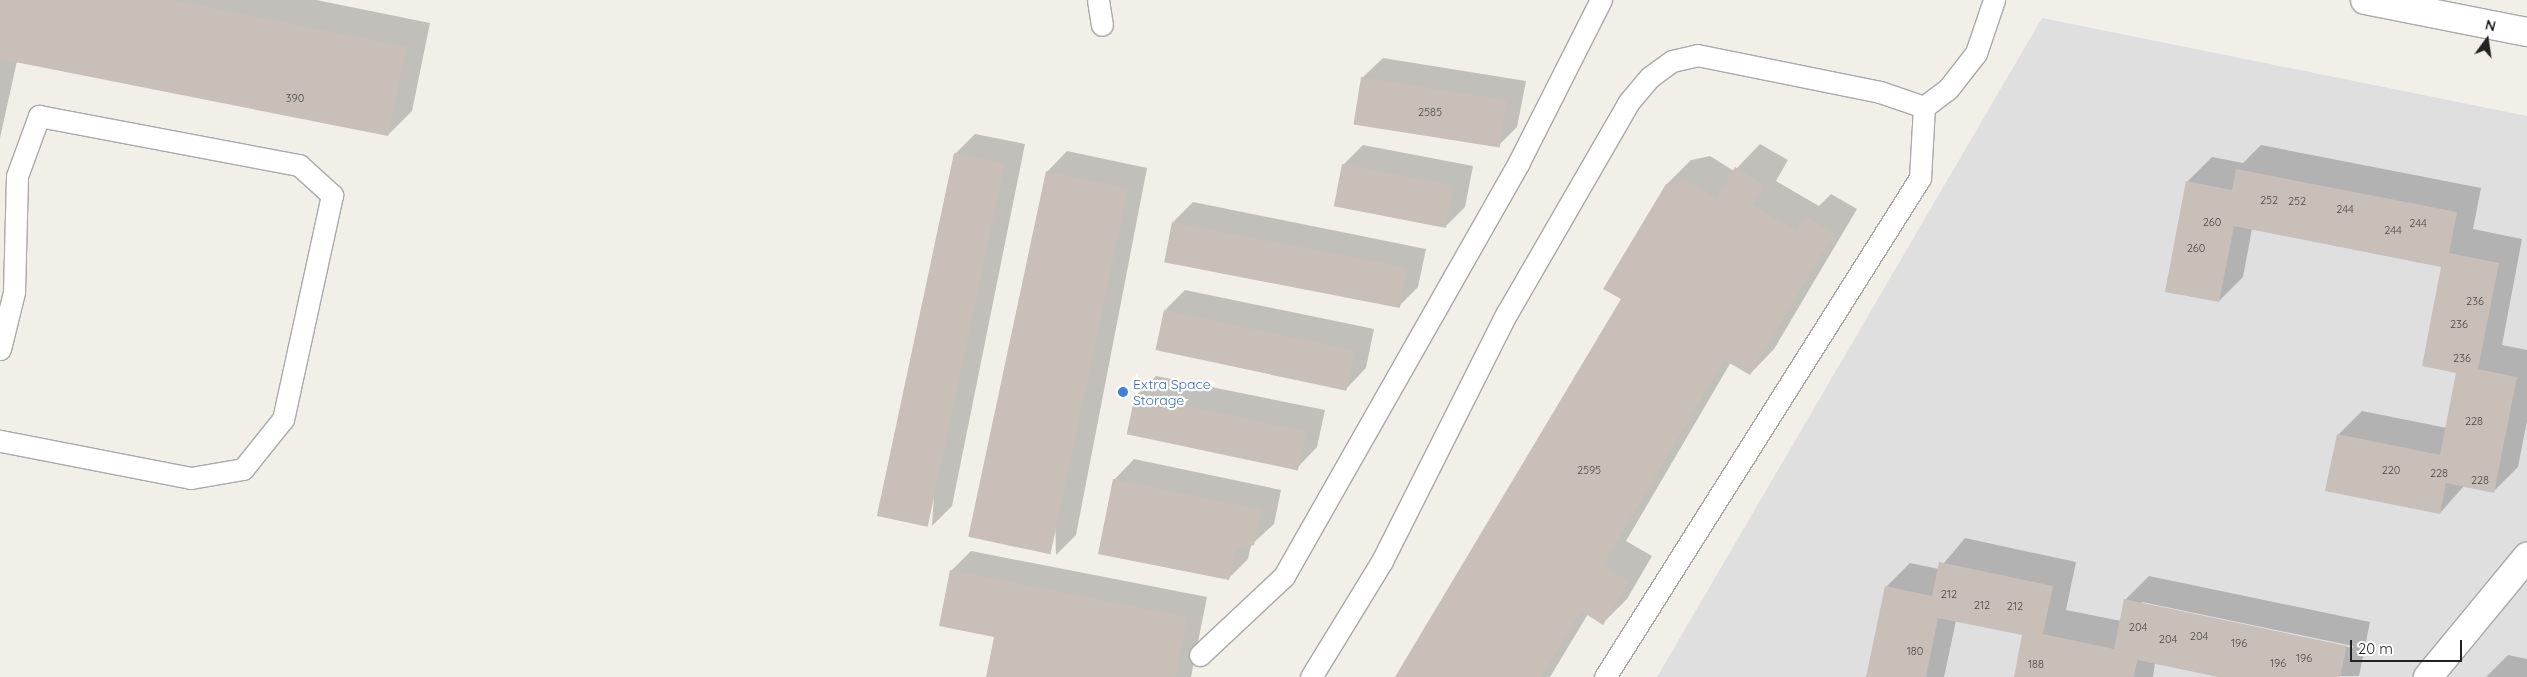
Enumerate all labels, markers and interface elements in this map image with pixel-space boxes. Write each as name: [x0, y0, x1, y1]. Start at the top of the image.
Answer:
north arrow: [2462, 15, 2512, 65]
text: N: [2483, 15, 2498, 35]
house number: 390: [286, 91, 304, 105]
house number: 2585: [1418, 105, 1442, 119]
house number: 252: [2260, 193, 2278, 207]
house number: 252: [2288, 194, 2306, 208]
house number: 244: [2336, 202, 2354, 216]
house number: 260: [2203, 215, 2221, 229]
house number: 244: [2409, 216, 2427, 230]
house number: 244: [2384, 223, 2402, 237]
house number: 260: [2187, 241, 2205, 255]
house number: 236: [2466, 294, 2484, 308]
house number: 236: [2450, 317, 2468, 331]
house number: 236: [2453, 351, 2471, 365]
place label: Extra Space Storage: [1133, 376, 1211, 408]
marker: Extra Space Storage: [1117, 386, 1129, 398]
house number: 228: [2465, 414, 2483, 428]
house number: 2595: [1577, 463, 1601, 477]
house number: 220: [2382, 463, 2400, 477]
house number: 228: [2430, 466, 2448, 480]
house number: 228: [2471, 473, 2489, 487]
house number: 212: [1941, 587, 1957, 601]
house number: 212: [1974, 598, 1990, 612]
house number: 212: [2007, 599, 2023, 613]
house number: 204: [2129, 620, 2147, 634]
house number: 204: [2190, 629, 2208, 643]
scale bar: [2352, 630, 2464, 662]
house number: 204: [2159, 632, 2177, 646]
house number: 196: [2231, 636, 2247, 650]
text: 20 m: [2358, 639, 2393, 658]
house number: 180: [1907, 644, 1923, 658]
house number: 196: [2296, 651, 2312, 665]
house number: 196: [2270, 656, 2286, 670]
house number: 188: [2028, 657, 2044, 671]

